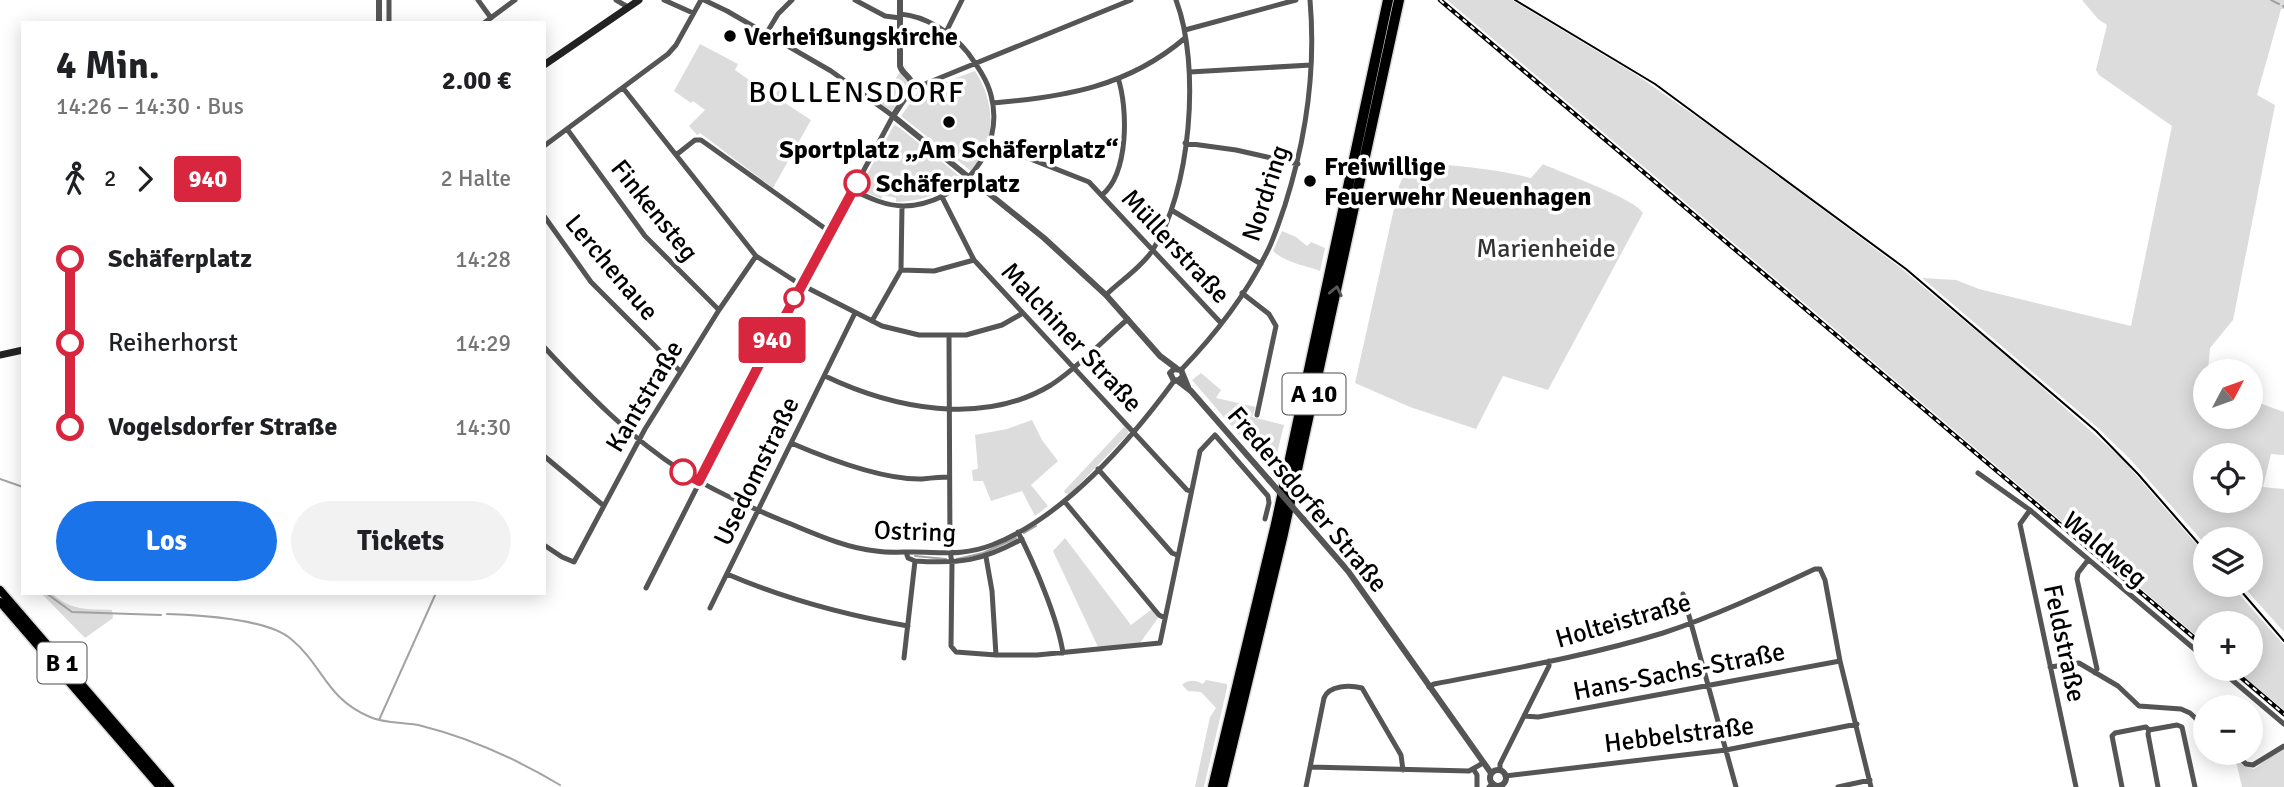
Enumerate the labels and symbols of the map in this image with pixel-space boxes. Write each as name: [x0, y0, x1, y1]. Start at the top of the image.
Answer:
place label: Verheißungskirche: [744, 21, 958, 53]
marker: Verheißungskirche: [722, 28, 738, 44]
district label: BOLLENSDORF: [748, 74, 966, 111]
marker: Sportplatz „Am Schäferplatz“: [941, 114, 957, 130]
place label: Sportplatz „Am Schäferplatz“: [779, 134, 1119, 166]
street label: Nordring: [1235, 141, 1297, 245]
place label: Freiwillige Feuerwehr Neuenhagen: [1324, 151, 1591, 213]
street label: Finkensteg: [604, 153, 705, 268]
place label: Schäferplatz: [876, 168, 1020, 200]
marker: Schäferplatz: [844, 170, 870, 196]
marker: Freiwillige Feuerwehr Neuenhagen: [1302, 173, 1318, 189]
street label: Müllerstraße: [1114, 183, 1236, 311]
street label: Lerchenaue: [558, 208, 665, 327]
park label: Marienheide: [1476, 233, 1616, 265]
street label: Malchiner Straße: [994, 256, 1149, 419]
one-way arrow: [1328, 285, 1342, 297]
unlabelled marker: [784, 288, 804, 308]
line badge: 940: [732, 317, 812, 363]
street label: Kantstraße: [599, 335, 691, 458]
north arrow: [2193, 359, 2263, 429]
road number: A 10: [1282, 374, 1346, 414]
street label: Usedomstraße: [707, 392, 807, 551]
street label: Fredersdorfer Straße: [1220, 400, 1394, 599]
unlabelled marker: [670, 459, 696, 485]
street label: Waldweg: [2055, 505, 2153, 594]
street label: Ostring: [873, 515, 957, 549]
street label: Feldstraße: [2036, 581, 2092, 705]
street label: Holteistraße: [1552, 586, 1695, 656]
street label: Hans-Sachs-Straße: [1571, 636, 1788, 708]
road number: B 1: [38, 642, 86, 684]
street label: Hebbelstraße: [1602, 710, 1756, 760]

